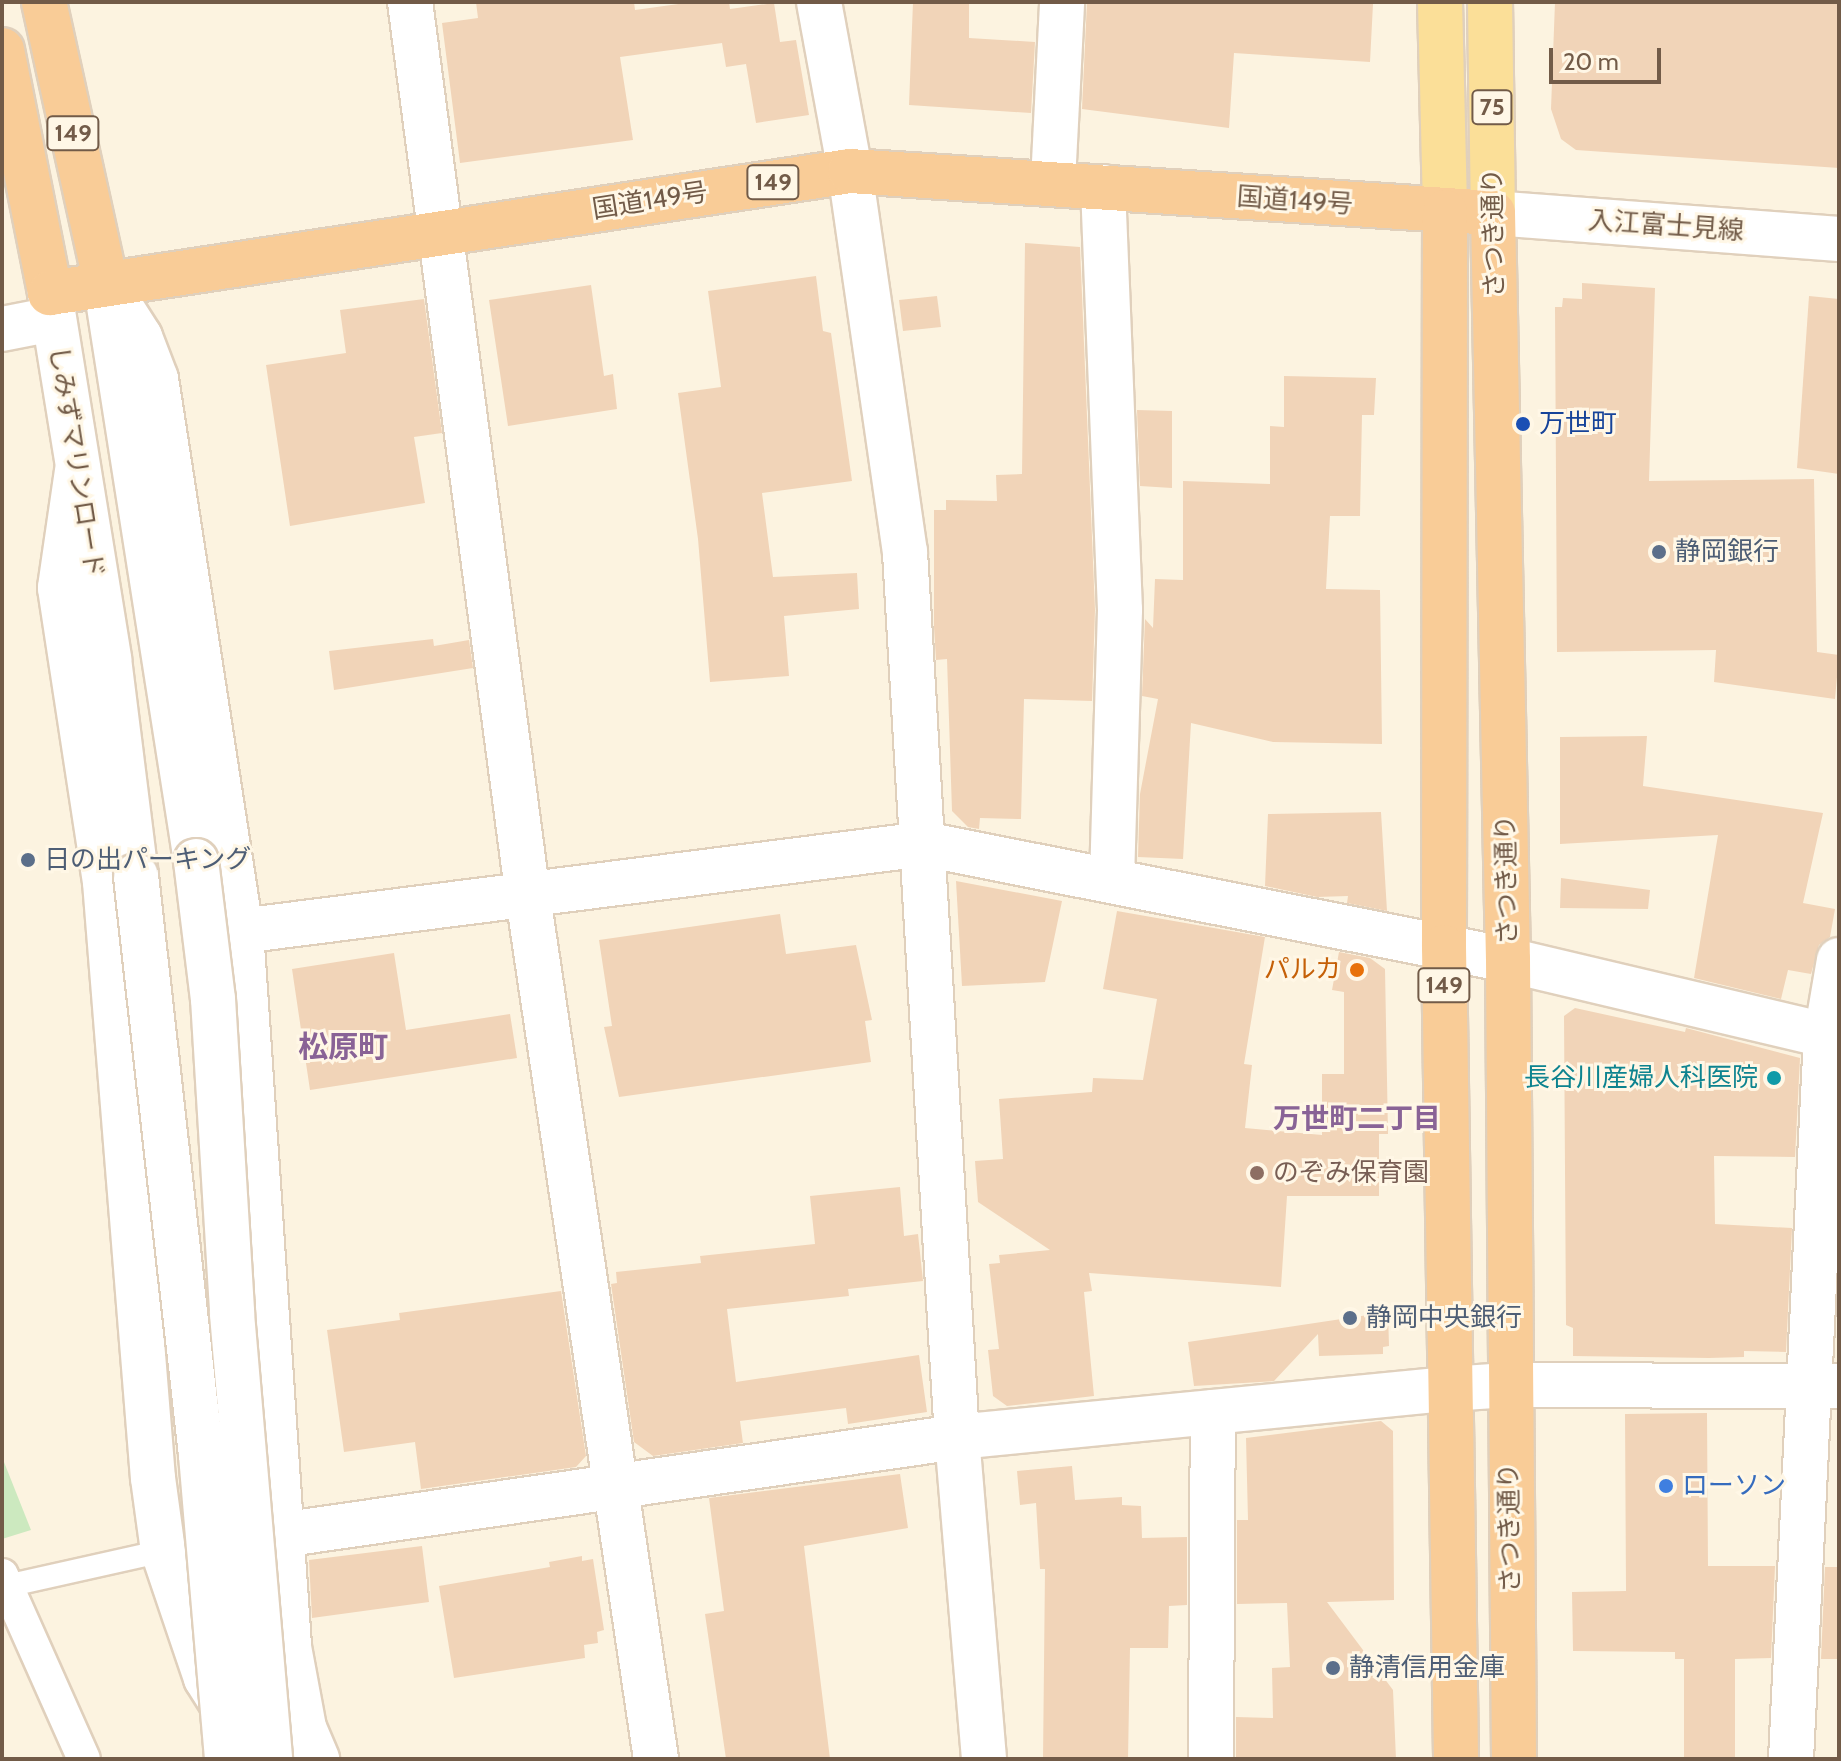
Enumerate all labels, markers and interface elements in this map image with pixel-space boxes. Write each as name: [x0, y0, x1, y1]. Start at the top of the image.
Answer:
scale bar: [1553, 32, 1665, 82]
text: 20 m: [1563, 47, 1619, 76]
road number: 75: [1470, 87, 1514, 127]
road number: 149: [45, 113, 101, 153]
road number: 149: [745, 162, 801, 202]
street label: さつき通り: [1477, 168, 1511, 298]
street label: 国道149号: [590, 176, 710, 226]
street label: 国道149号: [1236, 181, 1354, 221]
street label: 入江富士見線: [1587, 205, 1745, 247]
street label: しみずマリンロード: [42, 344, 110, 580]
place label: 万世町: [1539, 408, 1617, 440]
marker: 万世町: [1514, 415, 1532, 433]
place label: 静岡銀行: [1675, 536, 1779, 568]
marker: 静岡銀行: [1650, 543, 1668, 561]
street label: さつき通り: [1490, 815, 1524, 945]
place label: 日の出パーキング: [44, 844, 252, 876]
marker: 日の出パーキング: [19, 851, 37, 869]
place label: パルカ: [1263, 954, 1341, 986]
marker: パルカ: [1348, 961, 1366, 979]
road number: 149: [1416, 965, 1472, 1005]
district label: 松原町: [298, 1029, 388, 1065]
place label: 長谷川産婦人科医院: [1524, 1062, 1758, 1094]
marker: 長谷川産婦人科医院: [1765, 1069, 1783, 1087]
district label: 万世町二丁目: [1273, 1101, 1441, 1135]
place label: のぞみ保育園: [1273, 1157, 1429, 1189]
marker: のぞみ保育園: [1248, 1164, 1266, 1182]
place label: 静岡中央銀行: [1366, 1302, 1522, 1334]
marker: 静岡中央銀行: [1341, 1309, 1359, 1327]
street label: さつき通り: [1493, 1463, 1527, 1593]
place label: ローソン: [1682, 1470, 1786, 1502]
marker: ローソン: [1657, 1477, 1675, 1495]
place label: 静清信用金庫: [1349, 1652, 1505, 1684]
marker: 静清信用金庫: [1324, 1659, 1342, 1677]

